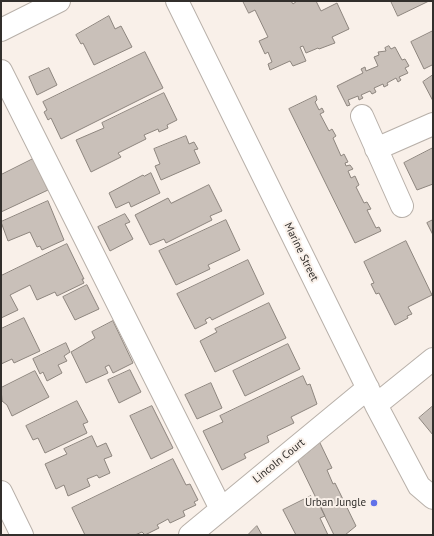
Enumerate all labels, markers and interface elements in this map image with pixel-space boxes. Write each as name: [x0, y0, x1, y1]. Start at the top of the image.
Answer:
street label: Marine Street: [281, 221, 321, 283]
street label: Lincoln Court: [250, 436, 308, 486]
place label: Urban Jungle: [305, 496, 366, 510]
marker: Urban Jungle: [369, 498, 379, 508]

